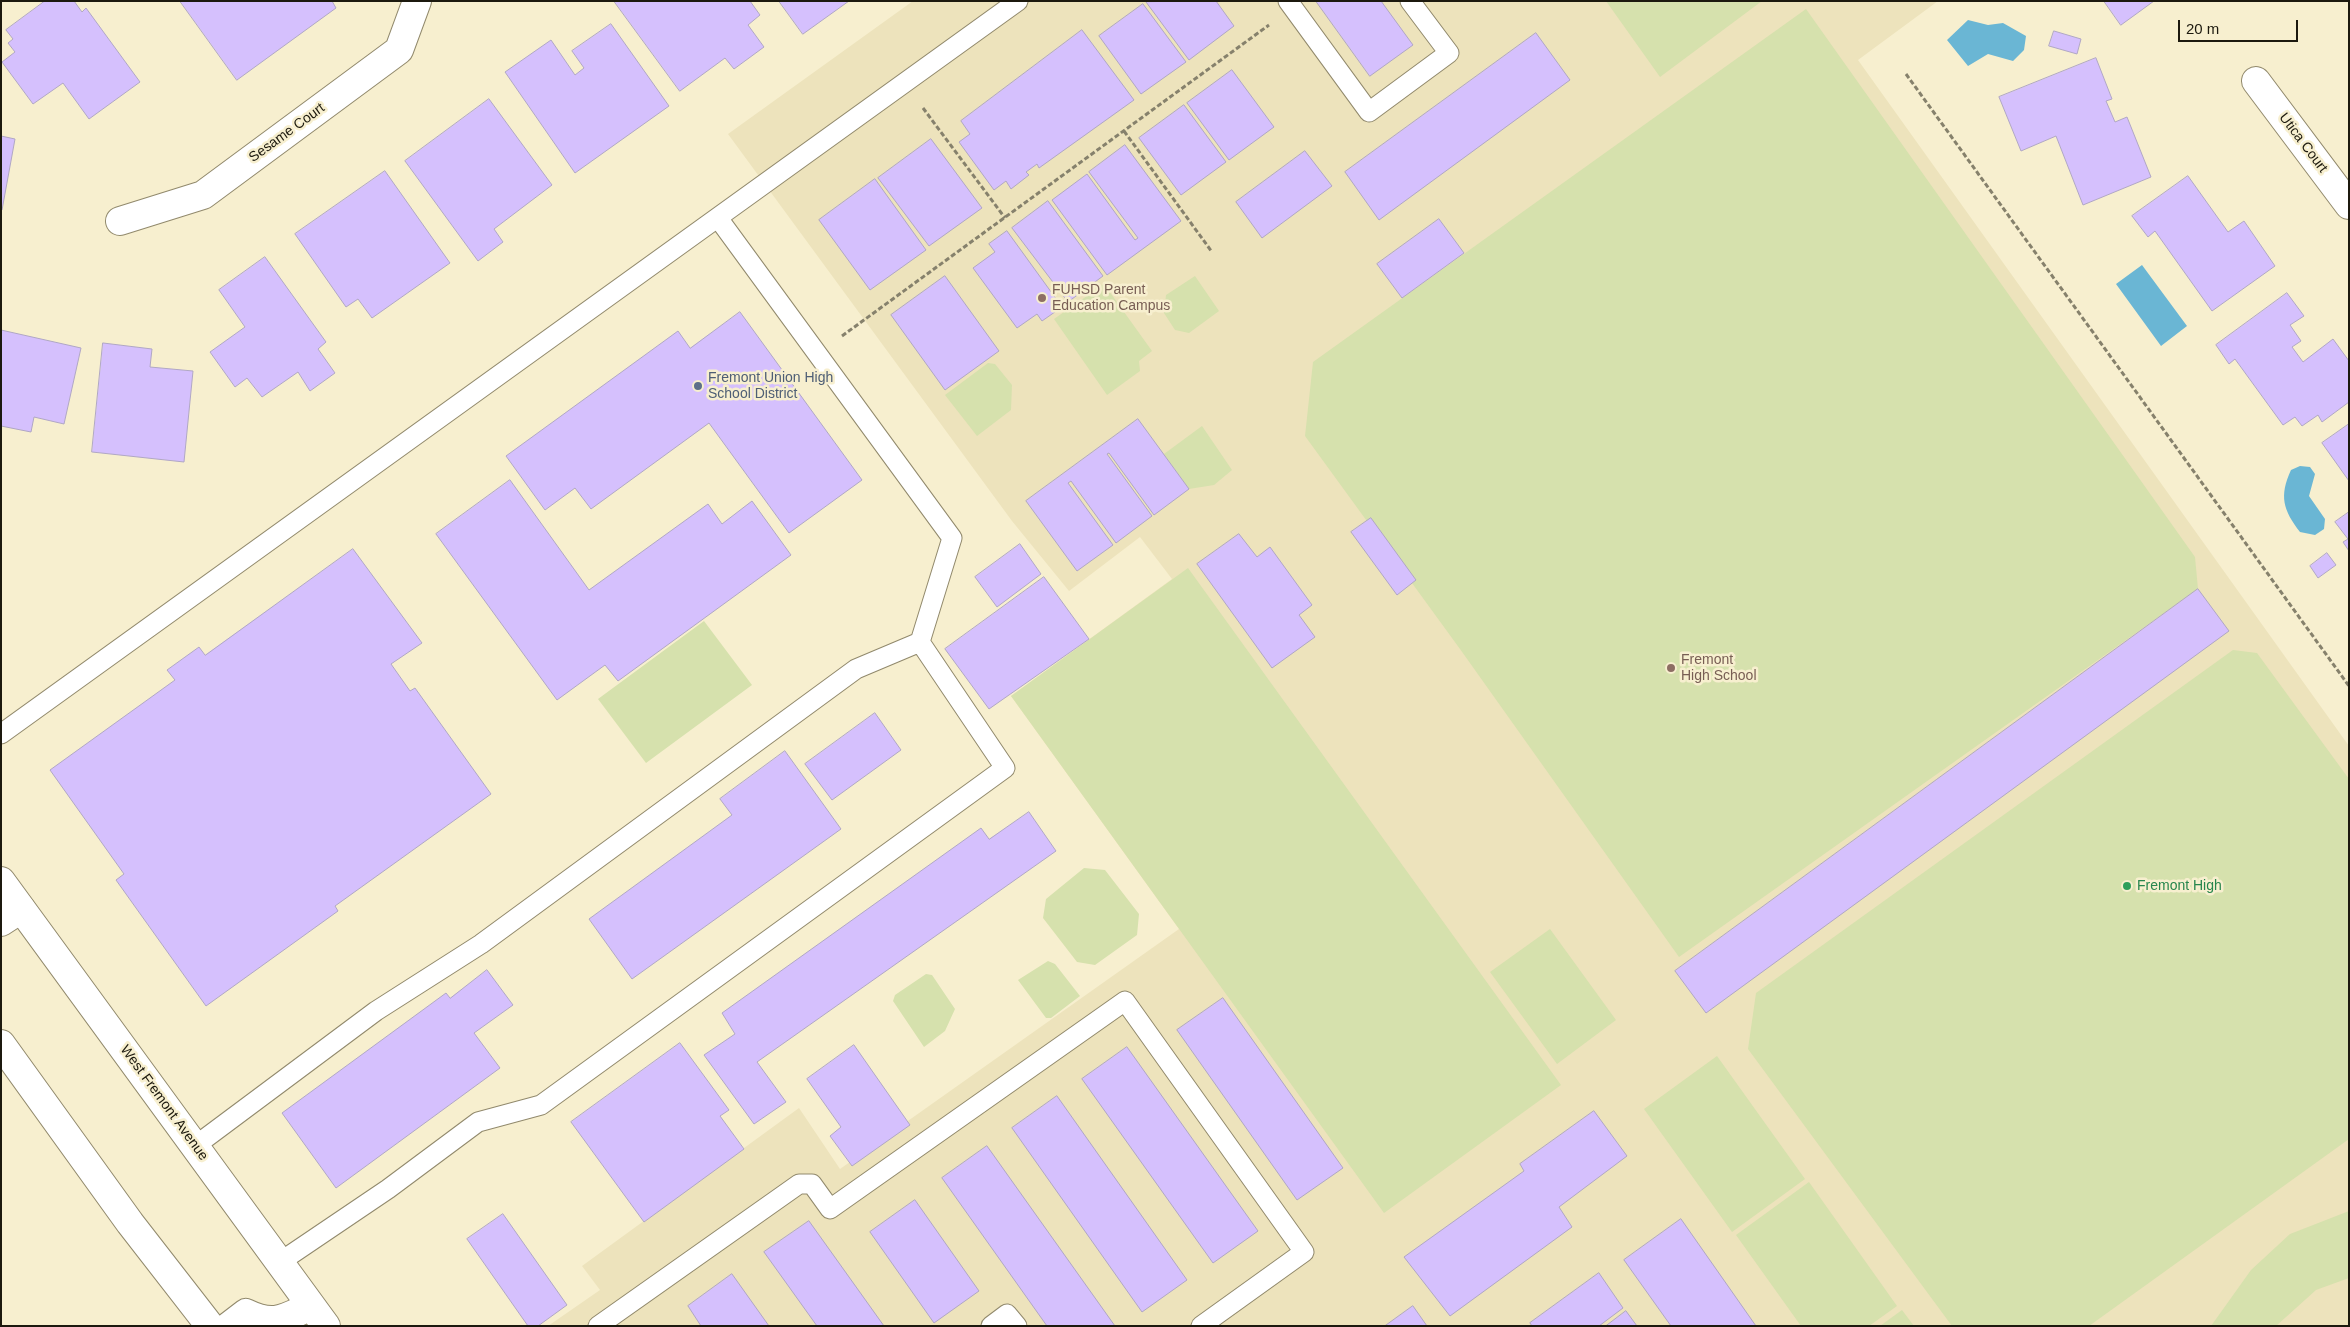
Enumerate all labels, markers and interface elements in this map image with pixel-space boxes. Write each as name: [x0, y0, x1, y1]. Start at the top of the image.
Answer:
scale bar: [2180, 10, 2300, 42]
text: 20 m: [2186, 20, 2219, 37]
street label: Sesame Court: [246, 100, 328, 166]
street label: Utica Court: [2275, 110, 2331, 176]
place label: FUHSD Parent Education Campus: [1052, 282, 1170, 314]
marker: FUHSD Parent Education Campus: [1036, 292, 1048, 304]
place label: Fremont Union High School District: [708, 370, 833, 402]
marker: Fremont Union High School District: [692, 380, 704, 392]
place label: Fremont High School: [1681, 652, 1756, 684]
marker: Fremont High School: [1665, 662, 1677, 674]
place label: Fremont High: [2137, 878, 2222, 894]
marker: Fremont High: [2121, 880, 2133, 892]
street label: West Fremont Avenue: [116, 1042, 212, 1164]

